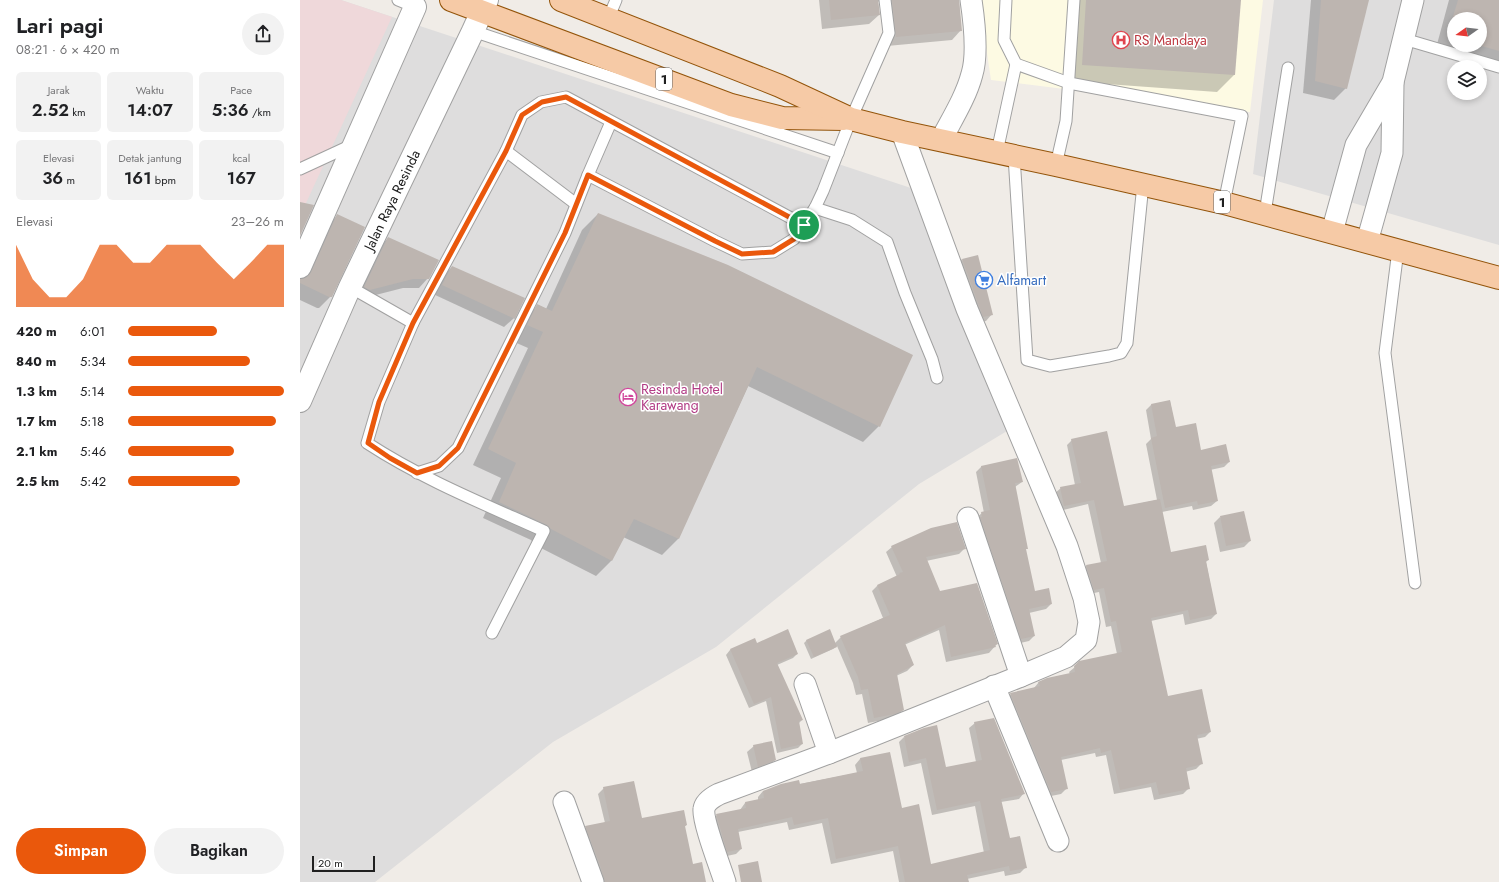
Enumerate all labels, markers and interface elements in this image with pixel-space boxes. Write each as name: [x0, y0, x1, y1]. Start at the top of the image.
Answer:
text: Lari pagi: [16, 9, 104, 41]
north arrow: [1447, 12, 1487, 52]
map controls: [1447, 12, 1487, 100]
button: share: [242, 13, 284, 55]
hospital icon: RS Mandaya: [1111, 30, 1131, 50]
place label: RS Mandaya: [1134, 30, 1207, 50]
text: 08:21 · 6 × 420 m: [16, 40, 120, 59]
button: layers: [1447, 60, 1487, 100]
road number: 1: [656, 68, 672, 90]
text: Jarak: [48, 82, 70, 98]
text: Waktu: [136, 82, 164, 98]
text: Pace: [230, 82, 252, 98]
text: 2.52: [32, 98, 69, 122]
text: 14:07: [127, 98, 173, 122]
text: 5:36: [212, 98, 249, 122]
text: km: [69, 104, 86, 120]
text: /km: [249, 104, 271, 120]
street label: Jalan Raya Resinda: [358, 146, 425, 255]
text: Elevasi: [43, 150, 74, 166]
text: Detak jantung: [118, 150, 182, 166]
text: kcal: [232, 150, 250, 166]
text: 36: [42, 166, 63, 190]
text: 161: [124, 166, 152, 190]
text: 167: [227, 166, 256, 190]
text: m: [63, 172, 75, 188]
text: bpm: [152, 172, 176, 188]
road number: 1: [1214, 191, 1230, 213]
pin: [787, 208, 821, 242]
text: Elevasi: [16, 212, 53, 231]
text: 23–26 m: [231, 212, 284, 231]
icon: arrive: [793, 214, 815, 236]
supermarket icon: Alfamart: [974, 270, 994, 290]
place label: Alfamart: [997, 270, 1047, 290]
text: 420 m: [16, 322, 57, 341]
text: 6:01: [80, 322, 105, 341]
text: 840 m: [16, 352, 56, 371]
text: 5:34: [80, 352, 106, 371]
place label: Resinda Hotel Karawang: [641, 379, 723, 415]
text: 1.3 km: [16, 382, 57, 401]
text: 5:14: [80, 382, 105, 401]
hotel icon: Resinda Hotel Karawang: [618, 387, 638, 407]
text: 1.7 km: [16, 412, 57, 431]
text: 5:18: [80, 412, 104, 431]
text: 2.1 km: [16, 442, 57, 461]
text: 5:46: [80, 442, 106, 461]
text: 2.5 km: [16, 472, 59, 491]
text: 5:42: [80, 472, 106, 491]
button: Simpan: [16, 828, 146, 874]
button: Bagikan: [154, 828, 284, 874]
scale bar: [312, 854, 375, 873]
text: 20 m: [318, 855, 343, 871]

